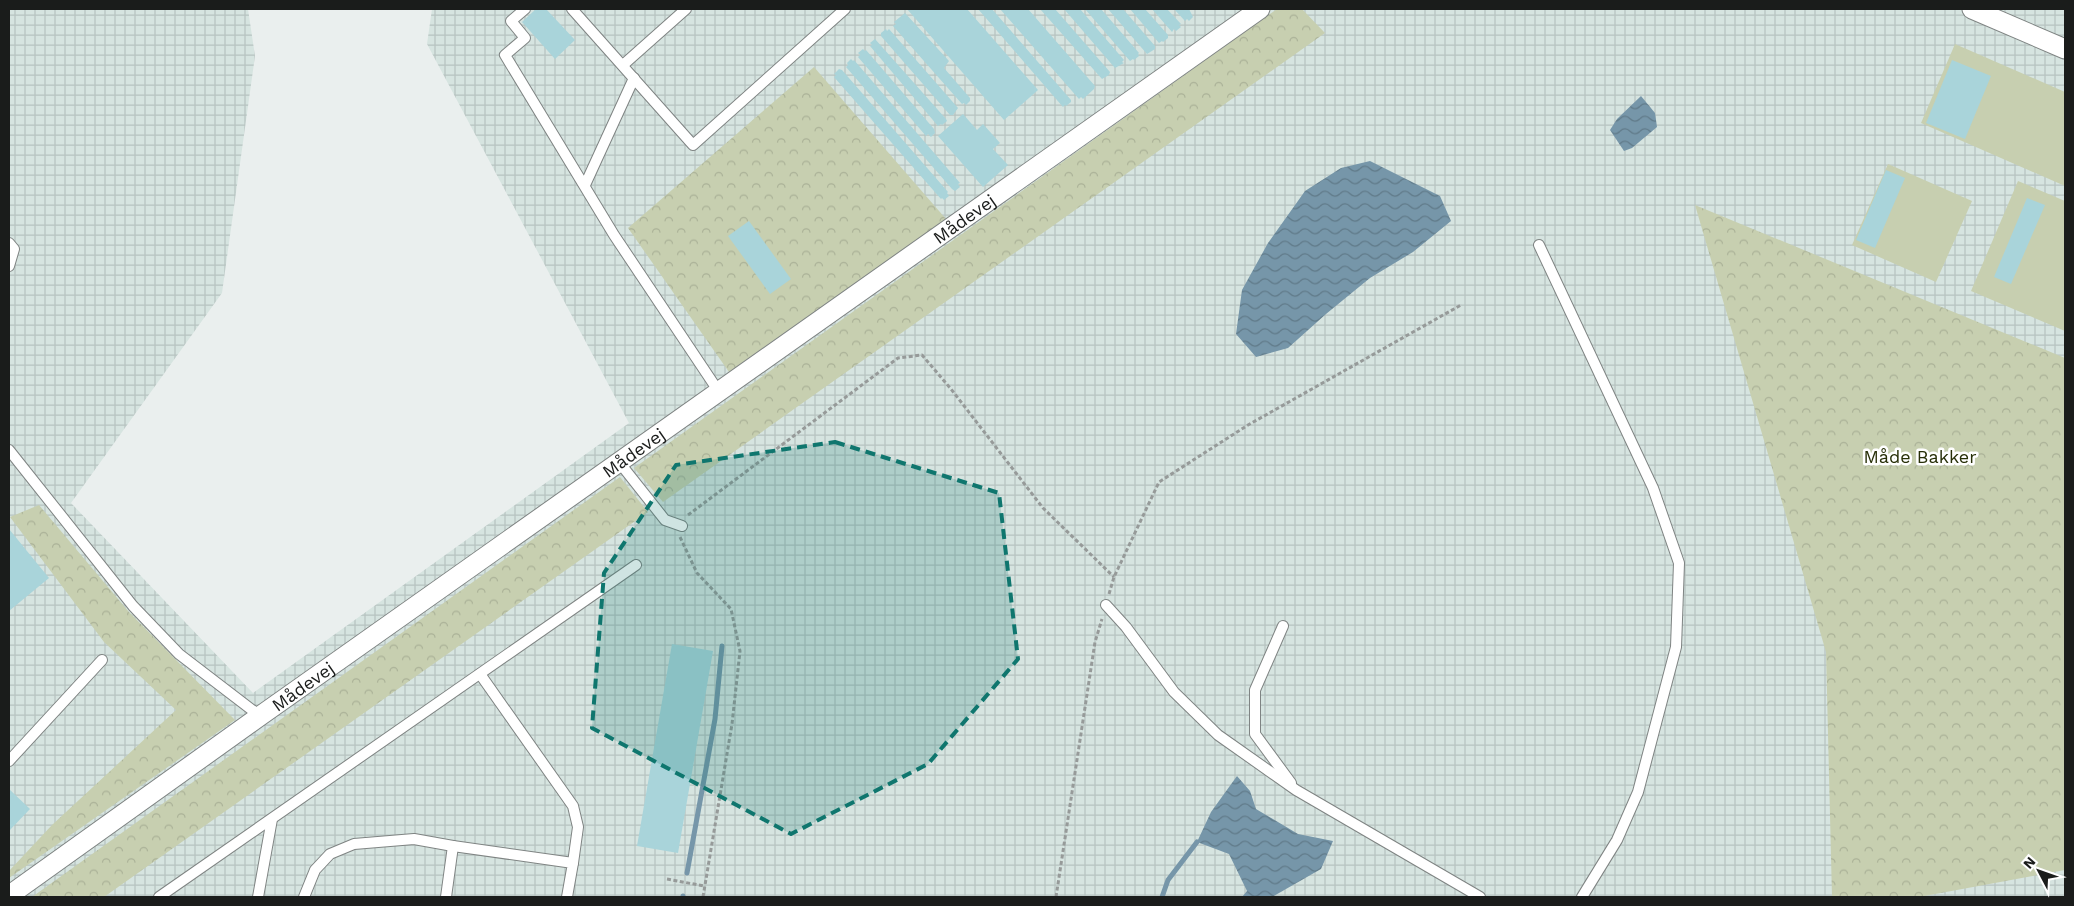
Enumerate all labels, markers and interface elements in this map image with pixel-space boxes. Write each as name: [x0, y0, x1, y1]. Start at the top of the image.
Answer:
street label: Mådevej: [929, 189, 999, 248]
street label: Mådevej: [598, 423, 668, 481]
park label: Måde Bakker: [1863, 446, 1977, 467]
street label: Mådevej: [267, 657, 338, 715]
north arrow: [2014, 846, 2064, 896]
text: N: [2020, 853, 2039, 872]

